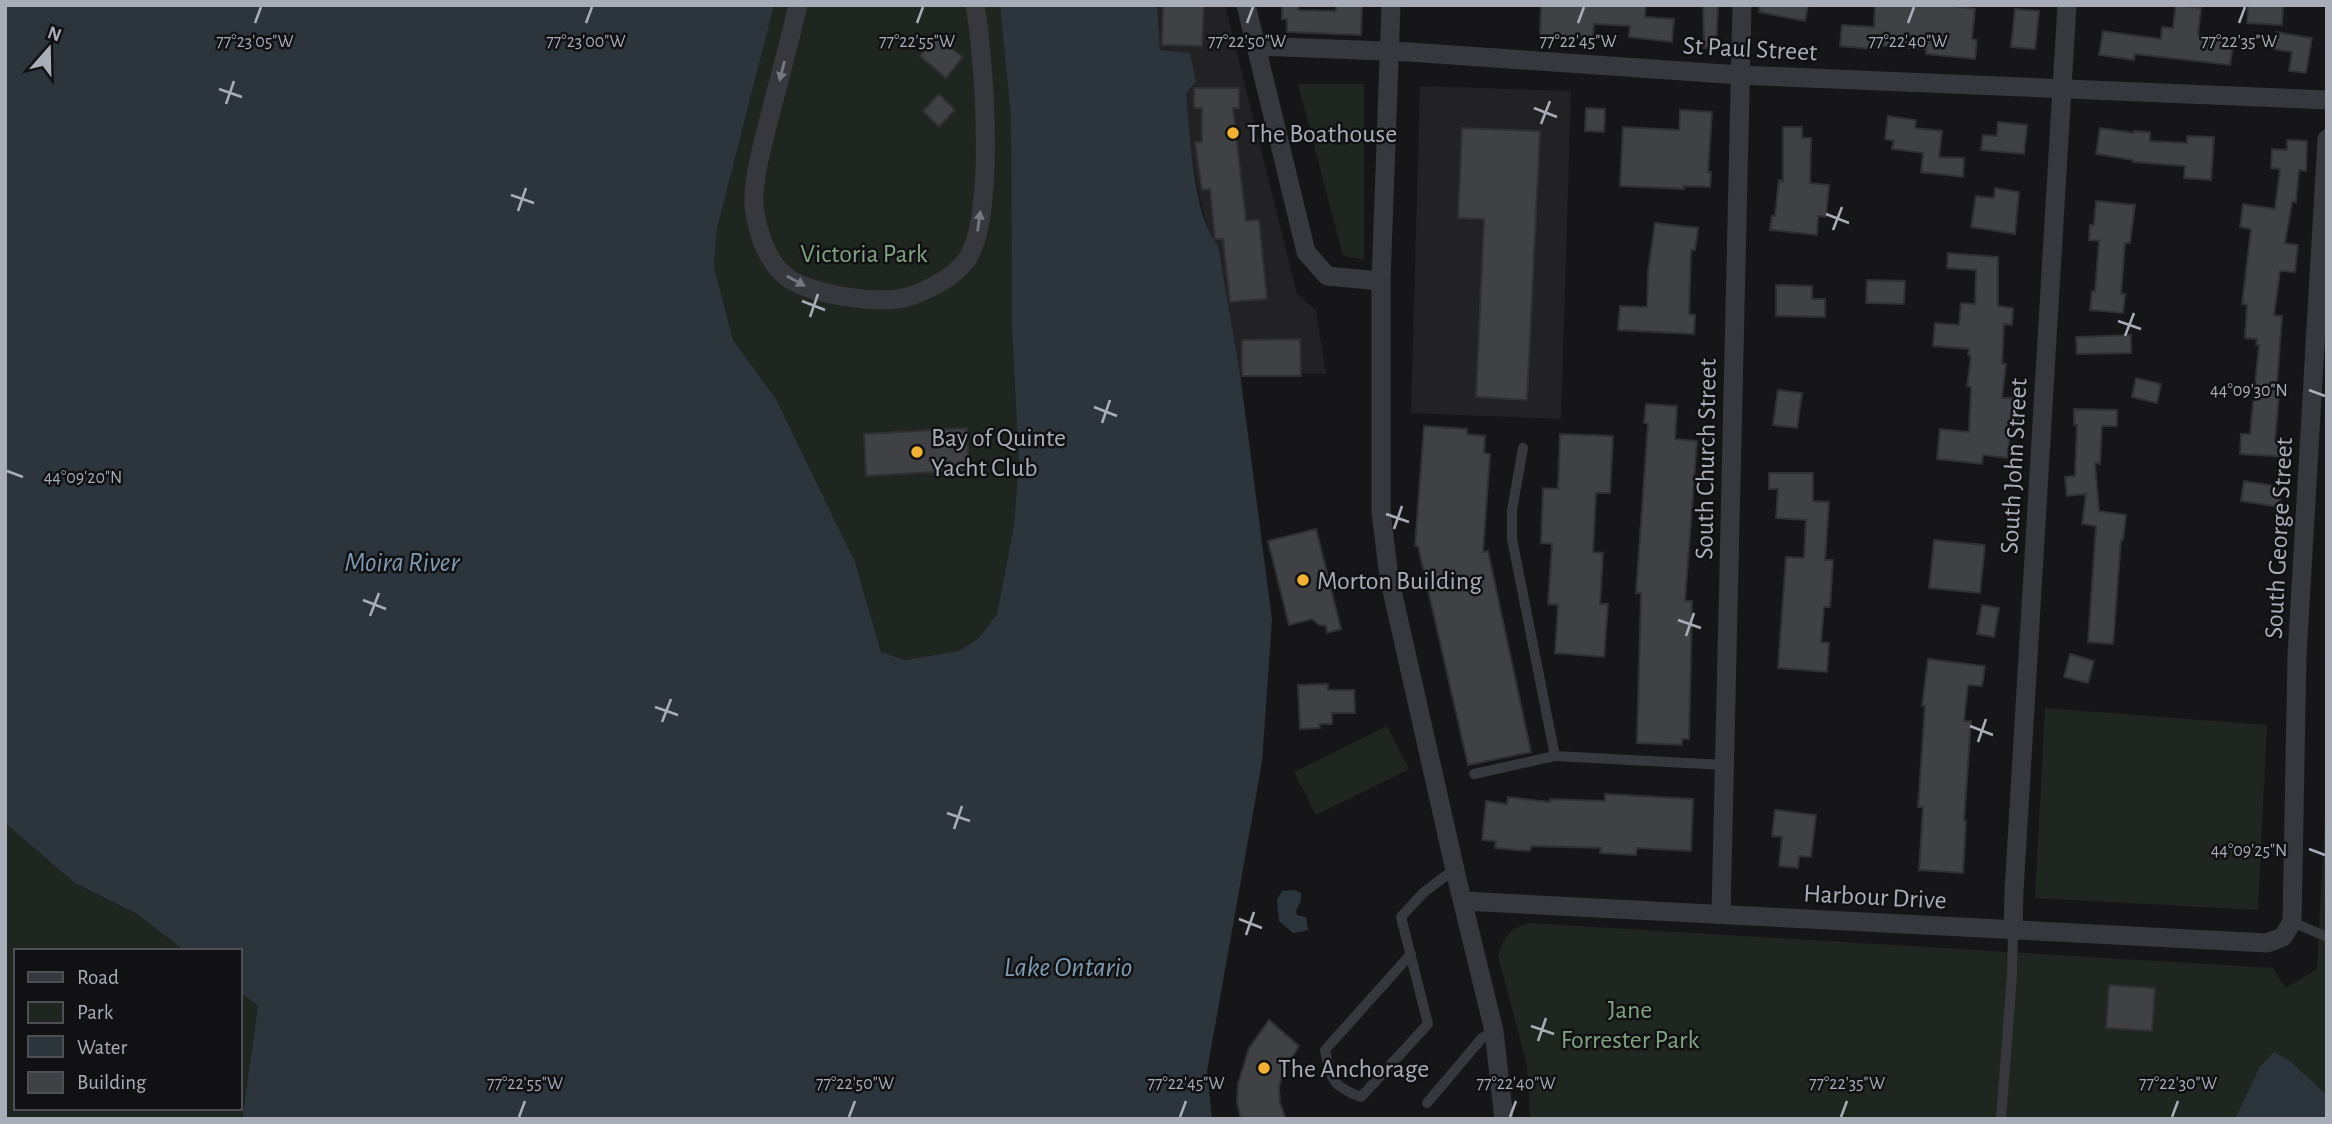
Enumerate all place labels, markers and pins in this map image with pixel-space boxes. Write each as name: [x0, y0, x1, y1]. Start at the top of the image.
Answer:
place label: The Boathouse: [1247, 121, 1397, 147]
marker: The Boathouse: [1225, 125, 1241, 141]
place label: Bay of Quinte Yacht Club: [931, 425, 1066, 481]
marker: Bay of Quinte Yacht Club: [909, 444, 925, 460]
place label: Morton Building: [1317, 568, 1482, 594]
marker: Morton Building: [1295, 572, 1311, 588]
place label: The Anchorage: [1278, 1056, 1429, 1082]
marker: The Anchorage: [1256, 1060, 1272, 1076]

